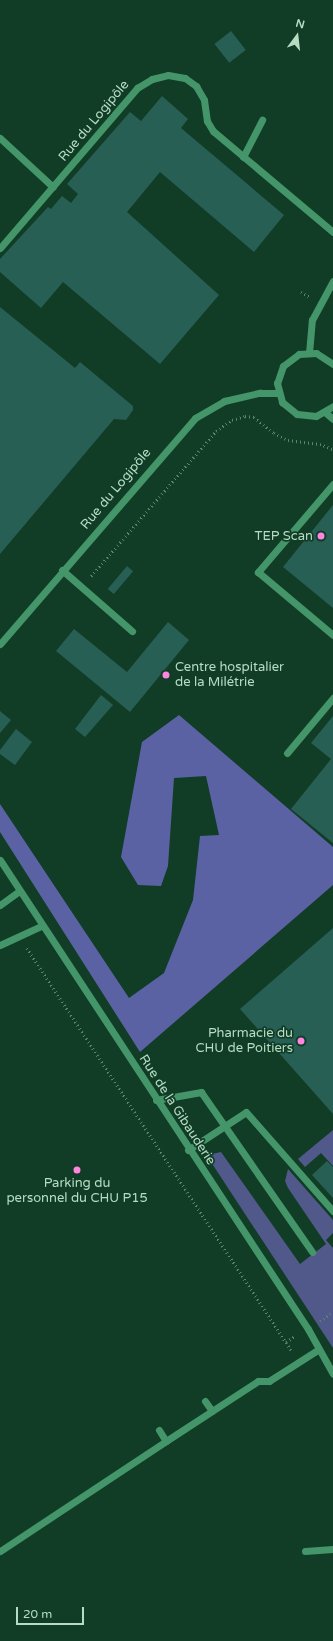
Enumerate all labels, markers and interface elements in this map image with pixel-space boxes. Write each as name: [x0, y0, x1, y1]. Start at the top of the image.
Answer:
north arrow: [277, 16, 317, 56]
text: N: [294, 17, 306, 31]
street label: Rue du Logipôle: [56, 77, 132, 165]
street label: Rue du Logipôle: [78, 445, 154, 533]
place label: TEP Scan: [255, 528, 313, 544]
marker: TEP Scan: [316, 531, 326, 541]
place label: Centre hospitalier de la Milétrie: [175, 660, 284, 691]
marker: Centre hospitalier de la Milétrie: [160, 669, 172, 681]
place label: Pharmacie du CHU de Poitiers: [196, 1026, 293, 1057]
marker: Pharmacie du CHU de Poitiers: [296, 1036, 306, 1046]
street label: Rue de la Gibauderie: [136, 1052, 218, 1168]
marker: Parking du personnel du CHU P15: [72, 1165, 82, 1175]
place label: Parking du personnel du CHU P15: [6, 1176, 148, 1207]
scale bar: [18, 1599, 86, 1625]
text: 20 m: [23, 1607, 52, 1621]

